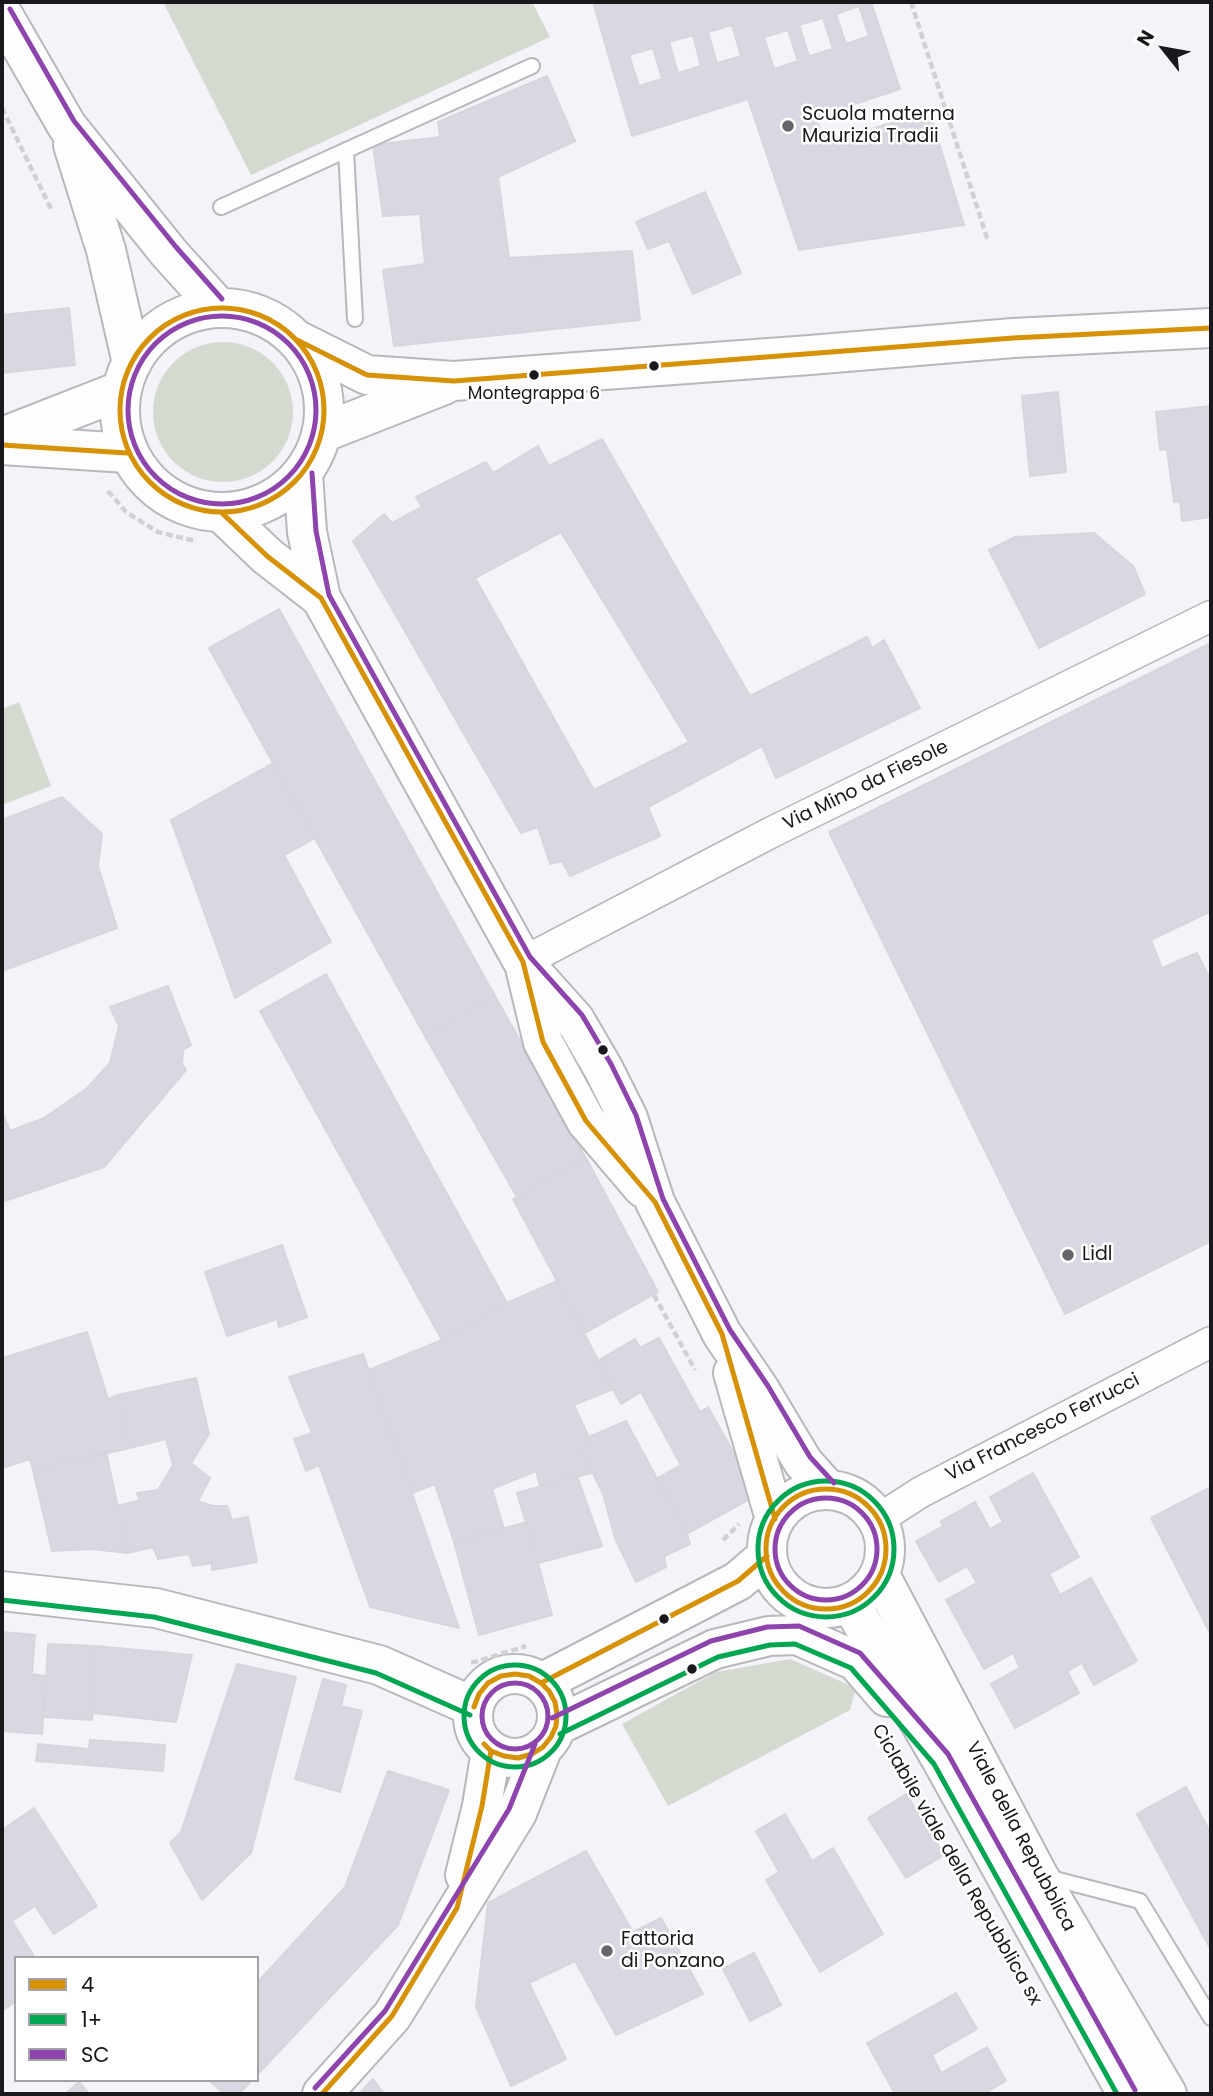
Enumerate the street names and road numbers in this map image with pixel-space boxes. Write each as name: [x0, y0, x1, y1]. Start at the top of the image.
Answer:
street label: Via Mino da Fiesole: [780, 736, 952, 836]
street label: Via Francesco Ferrucci: [942, 1369, 1144, 1487]
street label: Ciclabile viale della Repubblica sx: [866, 1720, 1046, 2010]
street label: Viale della Repubblica: [960, 1738, 1080, 1936]

